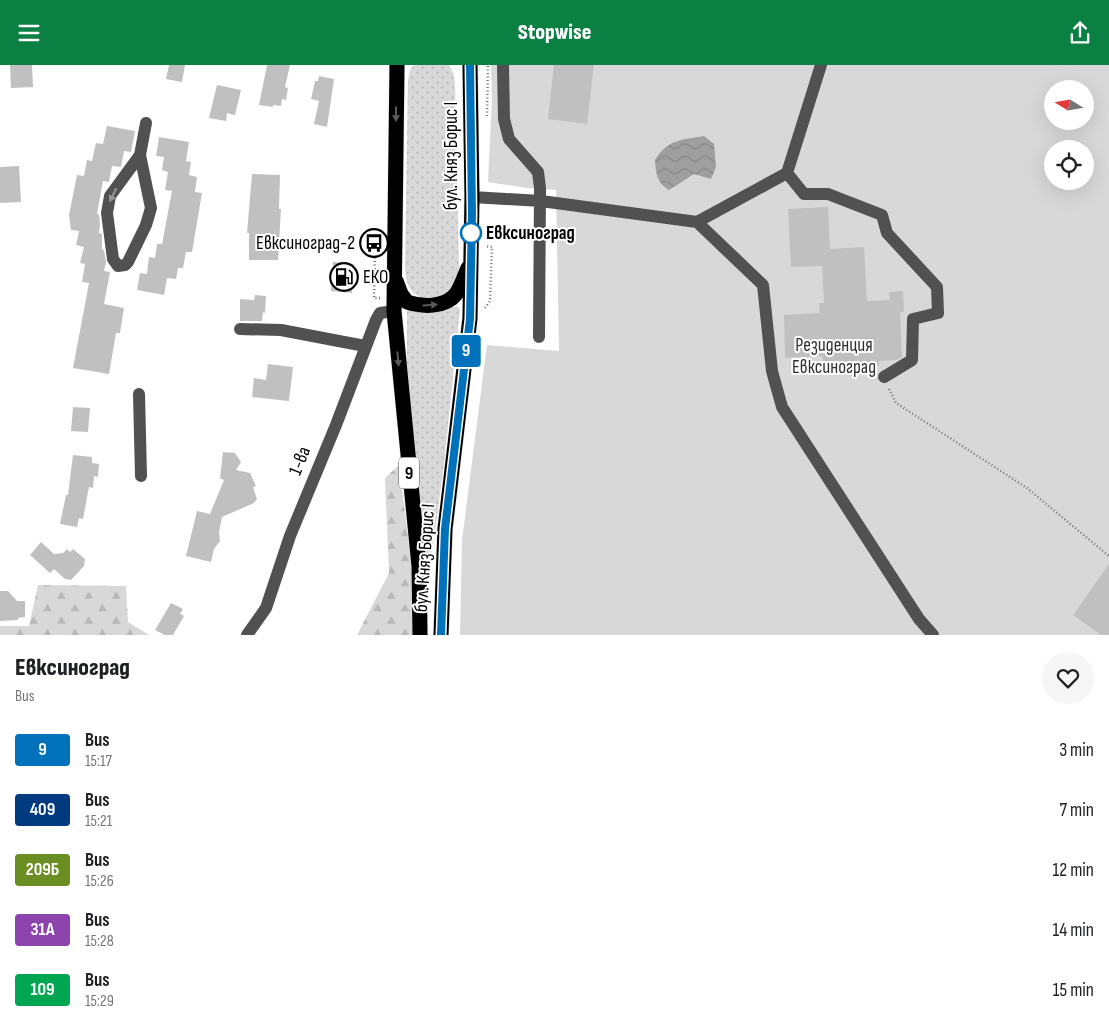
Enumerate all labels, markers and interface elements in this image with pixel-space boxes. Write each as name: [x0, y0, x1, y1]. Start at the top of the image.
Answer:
icon: menu: [15, 19, 43, 47]
text: Stopwise: [518, 19, 591, 46]
icon: share: [1066, 19, 1094, 47]
north arrow: [1044, 80, 1094, 130]
map controls: [1044, 80, 1094, 190]
street label: бул. Княз Борис I: [440, 102, 463, 210]
one-way arrow: [392, 106, 400, 122]
button: locate: [1044, 140, 1094, 190]
one-way arrow: [109, 188, 117, 202]
marker: Евксиноград: [460, 222, 482, 244]
place label: Евксиноград: [486, 222, 575, 245]
bus stop icon: Евксиноград-2: [359, 228, 389, 258]
place label: Евксиноград-2: [256, 232, 355, 255]
fuel station icon: ЕКО: [329, 262, 359, 292]
place label: ЕКО: [363, 266, 388, 289]
one-way arrow: [422, 300, 438, 308]
park label: Резиденция Евксиноград: [792, 334, 876, 379]
line badge: 9: [450, 335, 482, 367]
text: 9: [462, 340, 470, 361]
one-way arrow: [395, 352, 403, 368]
street label: 1-ва: [284, 443, 316, 479]
road number: 9: [399, 457, 419, 488]
street label: бул. Княз Борис I: [410, 503, 440, 613]
button: heart: [1042, 652, 1094, 704]
text: Евксиноград: [15, 653, 130, 682]
text: Bus: [15, 687, 35, 706]
text: Bus: [85, 729, 110, 752]
text: 9: [38, 739, 47, 760]
text: 3 min: [1059, 739, 1094, 762]
text: 15:17: [85, 752, 112, 771]
text: Bus: [85, 789, 110, 812]
text: 409: [30, 799, 55, 820]
text: 7 min: [1060, 799, 1094, 822]
text: 15:21: [85, 812, 112, 831]
text: Bus: [85, 849, 110, 872]
text: 209Б: [26, 859, 59, 880]
text: 12 min: [1052, 859, 1094, 882]
text: 15:26: [85, 872, 114, 891]
text: Bus: [85, 909, 110, 932]
text: 31А: [30, 919, 55, 940]
text: 14 min: [1053, 919, 1094, 942]
text: 15:28: [85, 932, 114, 951]
text: Bus: [85, 969, 110, 992]
text: 109: [30, 979, 55, 1000]
text: 15 min: [1053, 979, 1094, 1002]
text: 15:29: [85, 992, 114, 1011]

